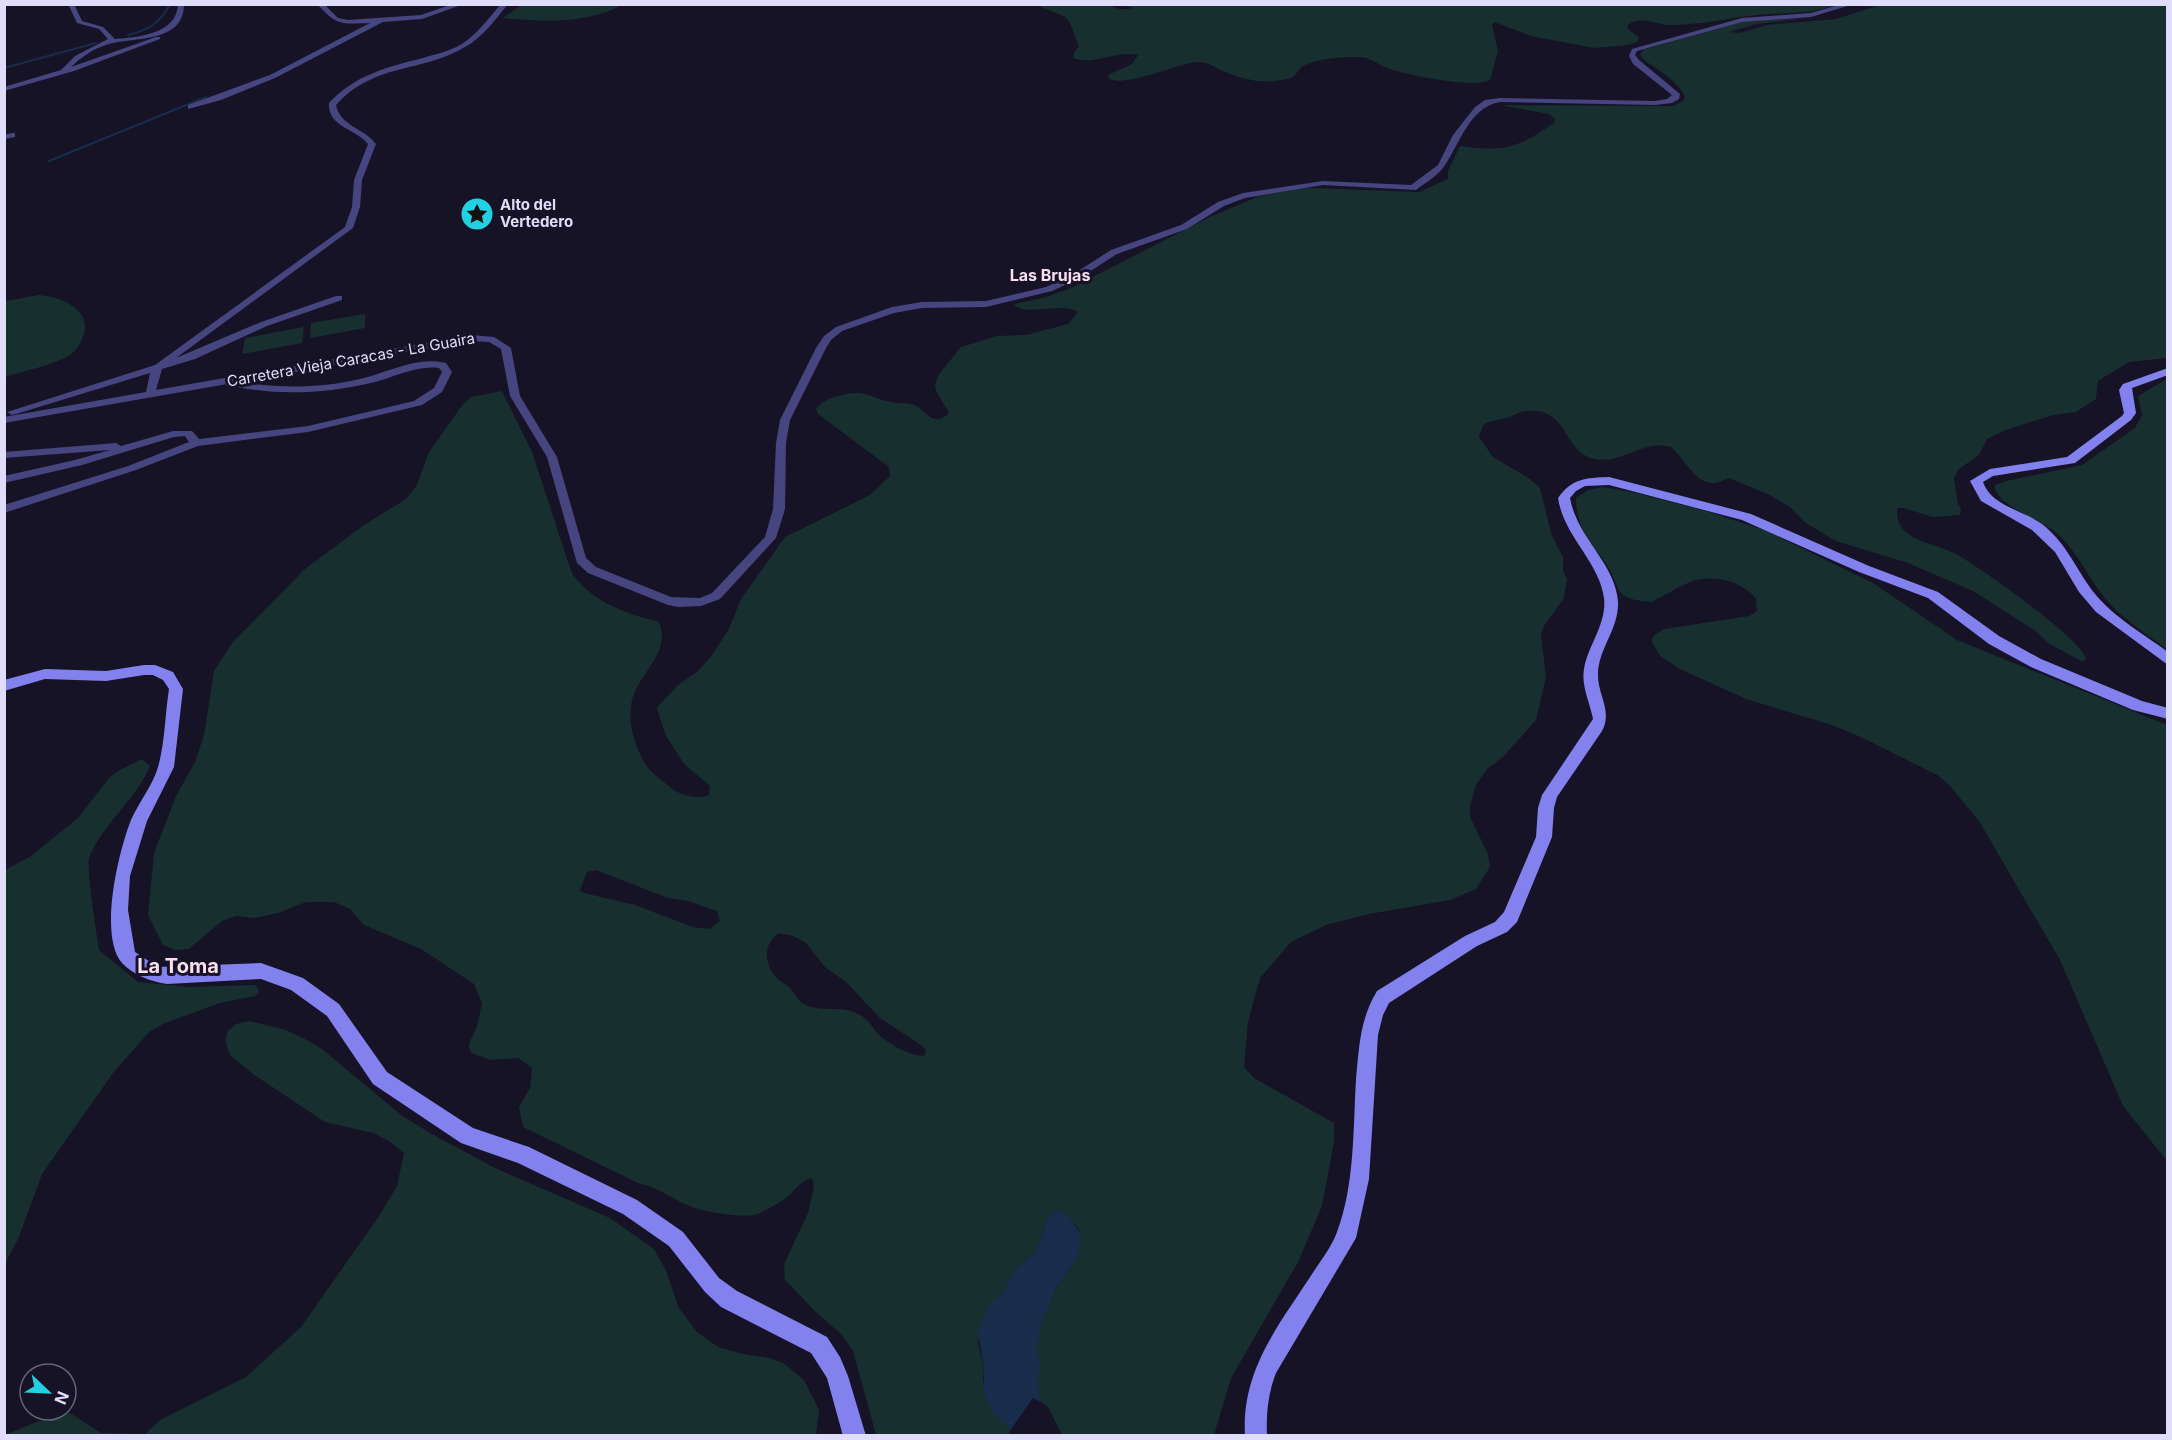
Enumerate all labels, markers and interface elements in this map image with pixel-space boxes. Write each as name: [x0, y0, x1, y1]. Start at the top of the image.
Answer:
place label: Alto del Vertedero: [500, 195, 573, 231]
place icon: Alto del Vertedero: [459, 196, 495, 232]
district label: Las Brujas: [1010, 265, 1090, 285]
street label: Carretera Vieja Caracas - La Guaira: [225, 328, 476, 391]
district label: La Toma: [137, 954, 219, 978]
north arrow: [18, 1362, 78, 1422]
text: N: [50, 1388, 73, 1407]

